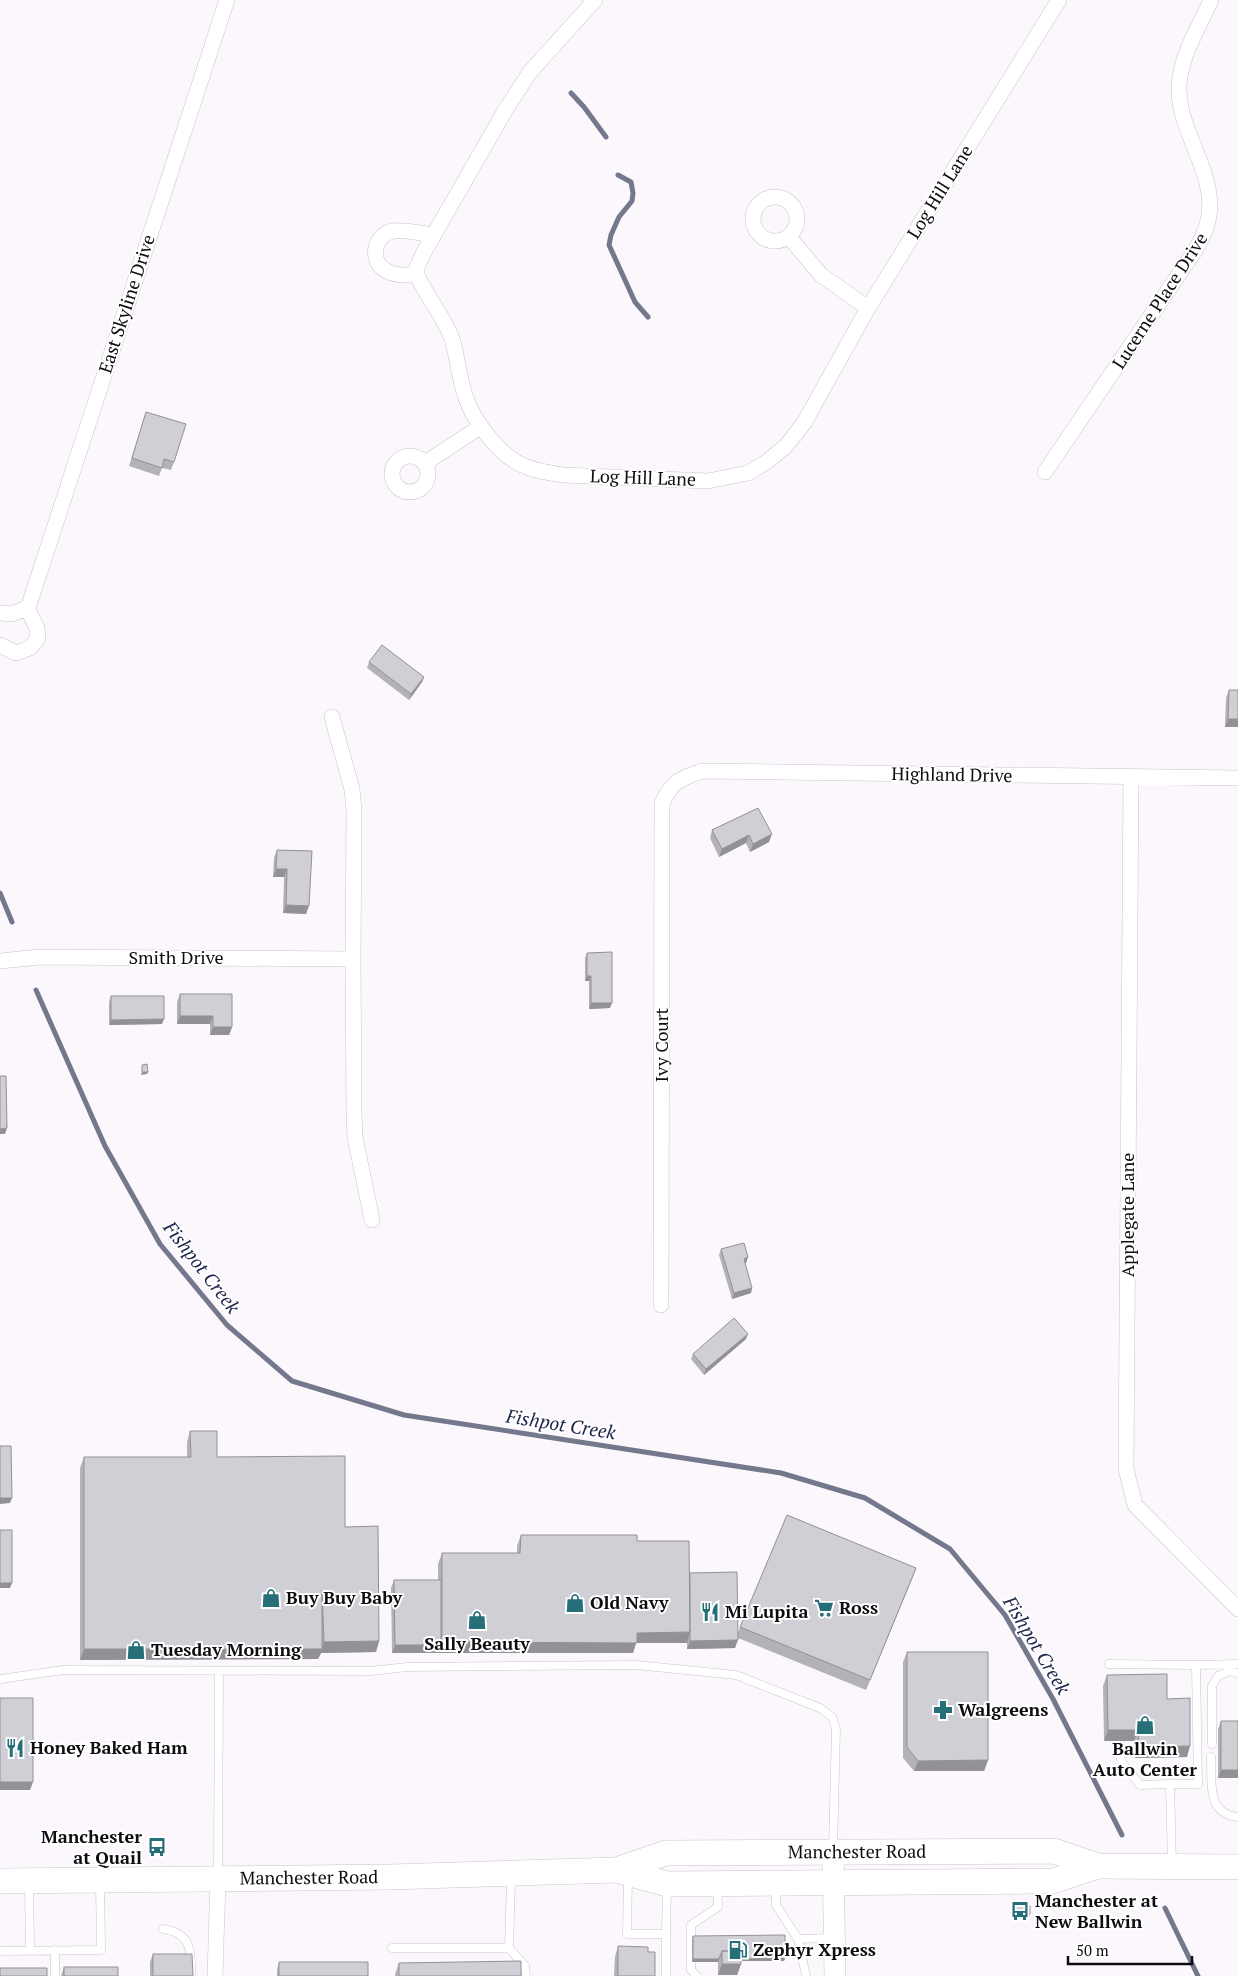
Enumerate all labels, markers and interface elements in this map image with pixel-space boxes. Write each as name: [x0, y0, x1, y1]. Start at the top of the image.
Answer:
street label: Log Hill Lane: [901, 140, 977, 243]
street label: Lucerne Place Drive: [1106, 228, 1212, 373]
street label: East Skyline Drive: [92, 231, 160, 376]
street label: Log Hill Lane: [590, 463, 696, 491]
street label: Highland Drive: [891, 761, 1013, 787]
street label: Smith Drive: [128, 945, 224, 969]
street label: Ivy Court: [649, 1007, 673, 1082]
street label: Applegate Lane: [1115, 1153, 1139, 1277]
water label: Fishpot Creek: [158, 1215, 247, 1319]
water label: Fishpot Creek: [504, 1402, 618, 1445]
place label: Buy Buy Baby: [286, 1585, 403, 1609]
shop icon: Buy Buy Baby: [260, 1587, 282, 1609]
place label: Old Navy: [590, 1590, 669, 1614]
water label: Fishpot Creek: [998, 1590, 1077, 1699]
shop icon: Old Navy: [564, 1592, 586, 1614]
place label: Ross: [839, 1595, 878, 1619]
supermarket icon: Ross: [813, 1597, 835, 1619]
place label: Mi Lupita: [725, 1599, 808, 1623]
restaurant icon: Mi Lupita: [699, 1601, 721, 1623]
shop icon: Sally Beauty: [466, 1609, 488, 1631]
place label: Sally Beauty: [424, 1631, 530, 1655]
place label: Tuesday Morning: [151, 1637, 302, 1661]
shop icon: Tuesday Morning: [125, 1639, 147, 1661]
place label: Walgreens: [958, 1697, 1048, 1721]
pharmacy icon: Walgreens: [932, 1699, 954, 1721]
shop icon: Ballwin Auto Center: [1134, 1714, 1156, 1736]
place label: Honey Baked Ham: [30, 1735, 188, 1759]
place label: Ballwin Auto Center: [1093, 1736, 1197, 1781]
restaurant icon: Honey Baked Ham: [4, 1737, 26, 1759]
place label: Manchester at Quail: [41, 1824, 142, 1869]
bus stop icon: Manchester at Quail: [146, 1836, 168, 1858]
street label: Manchester Road: [788, 1839, 926, 1863]
street label: Manchester Road: [240, 1864, 378, 1890]
place label: Manchester at New Ballwin: [1035, 1888, 1158, 1933]
bus stop icon: Manchester at New Ballwin: [1009, 1900, 1031, 1922]
scale bar: [1068, 1934, 1192, 1966]
place label: Zephyr Xpress: [753, 1937, 876, 1961]
fuel station icon: Zephyr Xpress: [727, 1939, 749, 1961]
text: 50 m: [1076, 1940, 1109, 1960]

